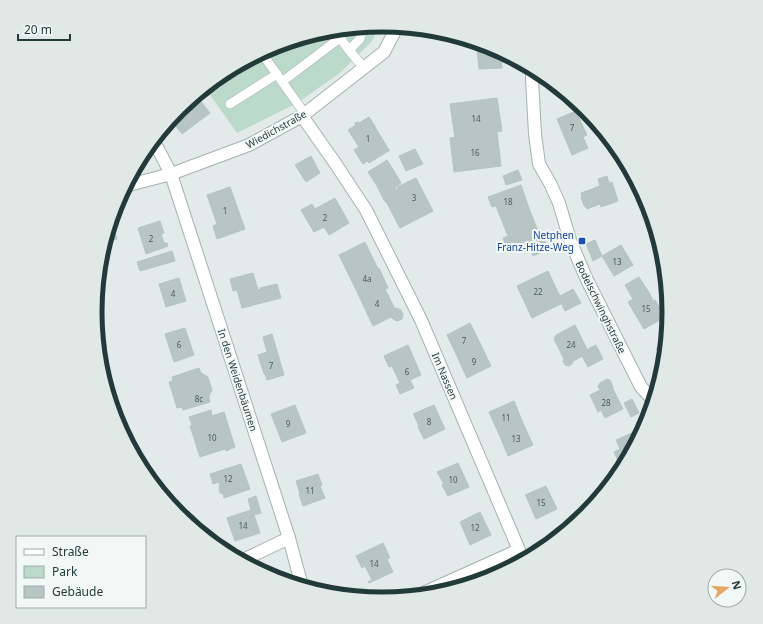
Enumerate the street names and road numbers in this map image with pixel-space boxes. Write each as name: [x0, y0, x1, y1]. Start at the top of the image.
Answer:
street label: Wiedichstraße: [243, 106, 309, 151]
street label: Bodelschwinghstraße: [572, 258, 630, 356]
street label: In den Weidenbäumen: [215, 327, 261, 433]
street label: Im Nassen: [429, 350, 461, 402]

